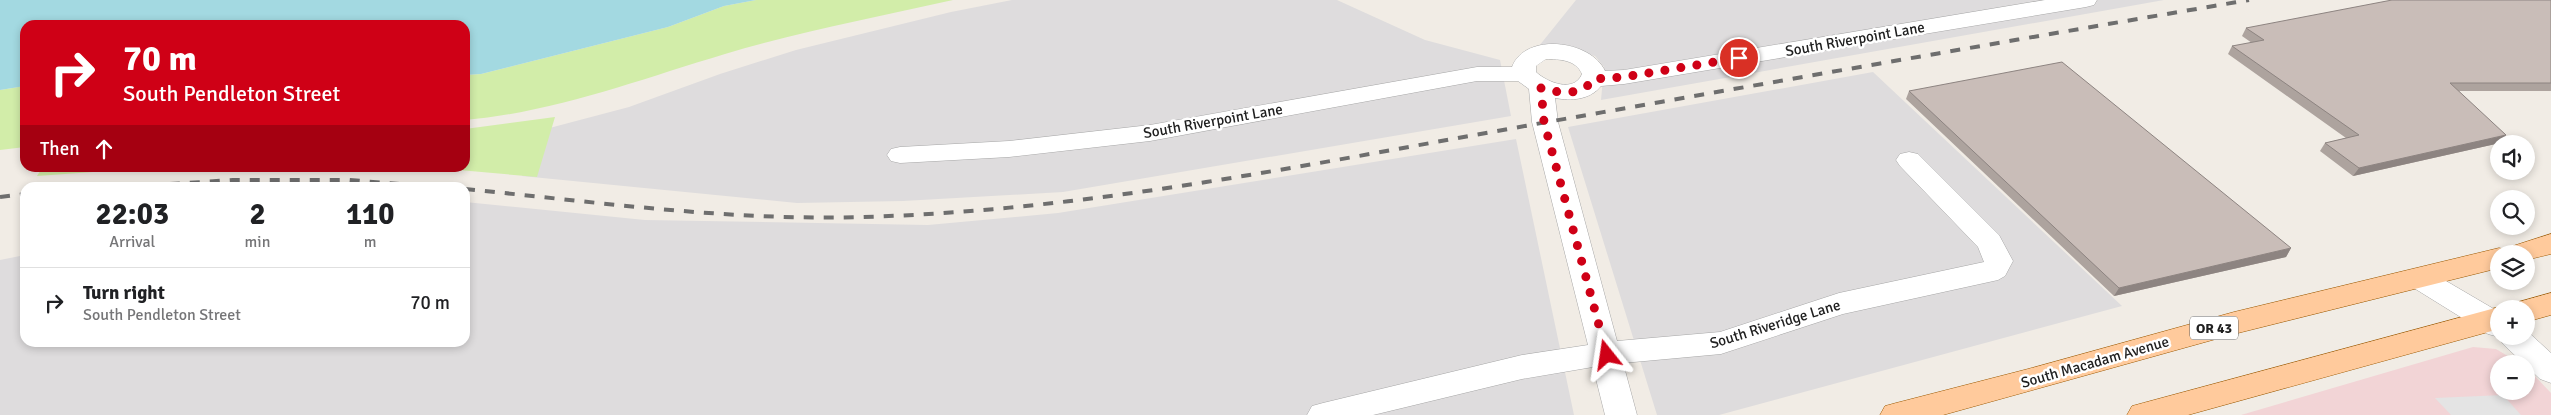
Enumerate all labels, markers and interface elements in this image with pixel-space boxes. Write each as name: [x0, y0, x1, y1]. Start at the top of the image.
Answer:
street label: South Riverpoint Lane: [1784, 18, 1926, 60]
text: 70 m: [123, 37, 197, 80]
pin: [1718, 37, 1760, 79]
icon: right: [40, 40, 105, 105]
icon: arrive: [1725, 44, 1753, 72]
text: South Pendleton Street: [123, 80, 340, 107]
street label: South Riverpoint Lane: [1142, 100, 1284, 142]
icon: ahead: [90, 135, 118, 163]
map controls: [2490, 135, 2535, 400]
button: sound: [2490, 135, 2535, 180]
text: Then: [40, 137, 80, 161]
button: search: [2490, 190, 2535, 235]
text: 22:03: [95, 196, 169, 233]
text: 2: [249, 196, 266, 233]
text: 110: [346, 196, 394, 233]
text: Arrival: [109, 232, 155, 252]
text: min: [245, 232, 270, 252]
text: m: [364, 232, 377, 252]
button: layers: [2490, 245, 2535, 290]
text: Turn right: [83, 281, 165, 305]
icon: right: [40, 289, 68, 317]
text: 70 m: [410, 291, 450, 315]
street label: South Riveridge Lane: [1708, 296, 1842, 352]
button: +: [2490, 300, 2535, 345]
text: South Pendleton Street: [83, 305, 241, 325]
road number: OR 43: [2190, 316, 2238, 339]
position arrow: [1580, 328, 1632, 380]
street label: South Macadam Avenue: [2019, 332, 2171, 392]
button: −: [2490, 355, 2535, 400]

